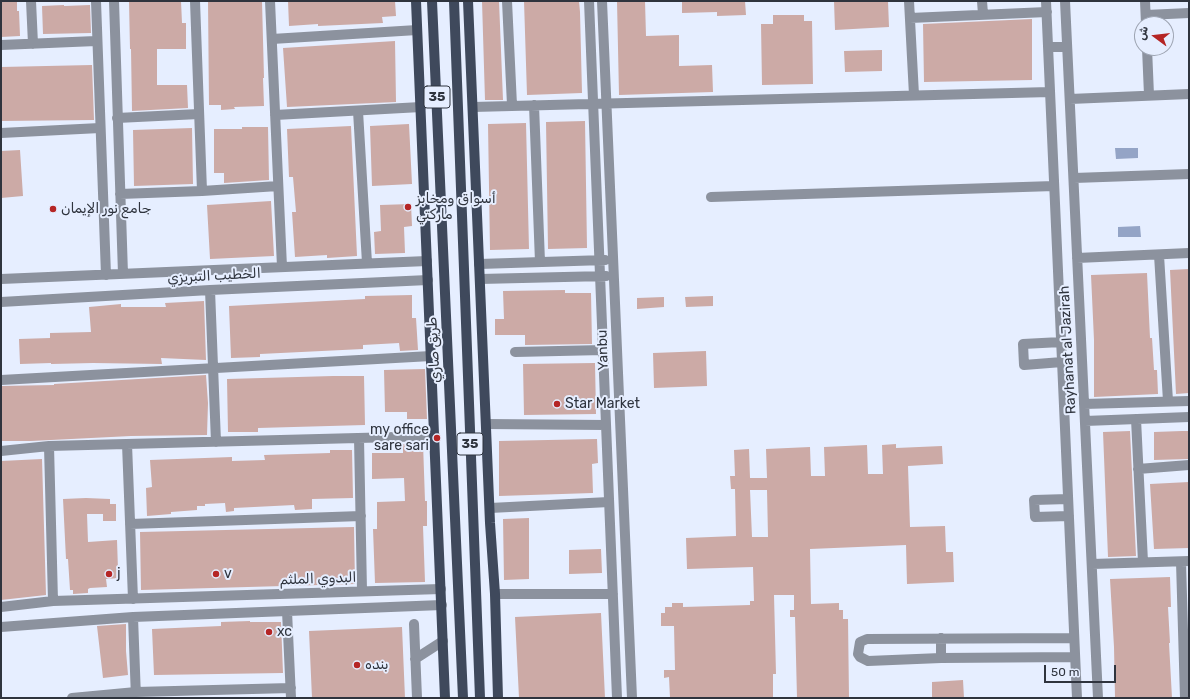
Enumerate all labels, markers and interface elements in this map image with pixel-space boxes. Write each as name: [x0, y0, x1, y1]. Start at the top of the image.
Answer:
north arrow: [1134, 16, 1174, 56]
text: ش: [1135, 25, 1151, 41]
road number: 35: [424, 86, 450, 108]
place label: أسواق ومخابز ماركتي: [416, 191, 496, 224]
place label: جامع نور الإيمان: [61, 201, 151, 217]
marker: أسواق ومخابز ماركتي: [403, 202, 413, 212]
marker: جامع نور الإيمان: [48, 204, 58, 214]
street label: الخطيب التبريزي: [167, 265, 261, 287]
street label: Rayhanat al Jazirah: [1056, 285, 1080, 415]
street label: طريق صاري: [424, 317, 444, 383]
street label: Yanbu: [594, 329, 612, 371]
place label: Star Market: [565, 396, 640, 412]
marker: Star Market: [552, 399, 562, 409]
place label: my office sare sari: [370, 422, 429, 454]
marker: my office sare sari: [432, 433, 442, 443]
road number: 35: [457, 433, 483, 455]
place label: j: [117, 566, 121, 582]
place label: v: [224, 566, 232, 582]
marker: j: [104, 569, 114, 579]
marker: v: [211, 569, 221, 579]
street label: البدوي الملثم: [279, 569, 357, 589]
place label: xc: [277, 624, 292, 640]
marker: xc: [264, 627, 274, 637]
place label: بنده: [365, 657, 389, 673]
scale bar: [1046, 657, 1118, 683]
marker: بنده: [352, 660, 362, 670]
text: 50 m: [1051, 665, 1079, 679]

